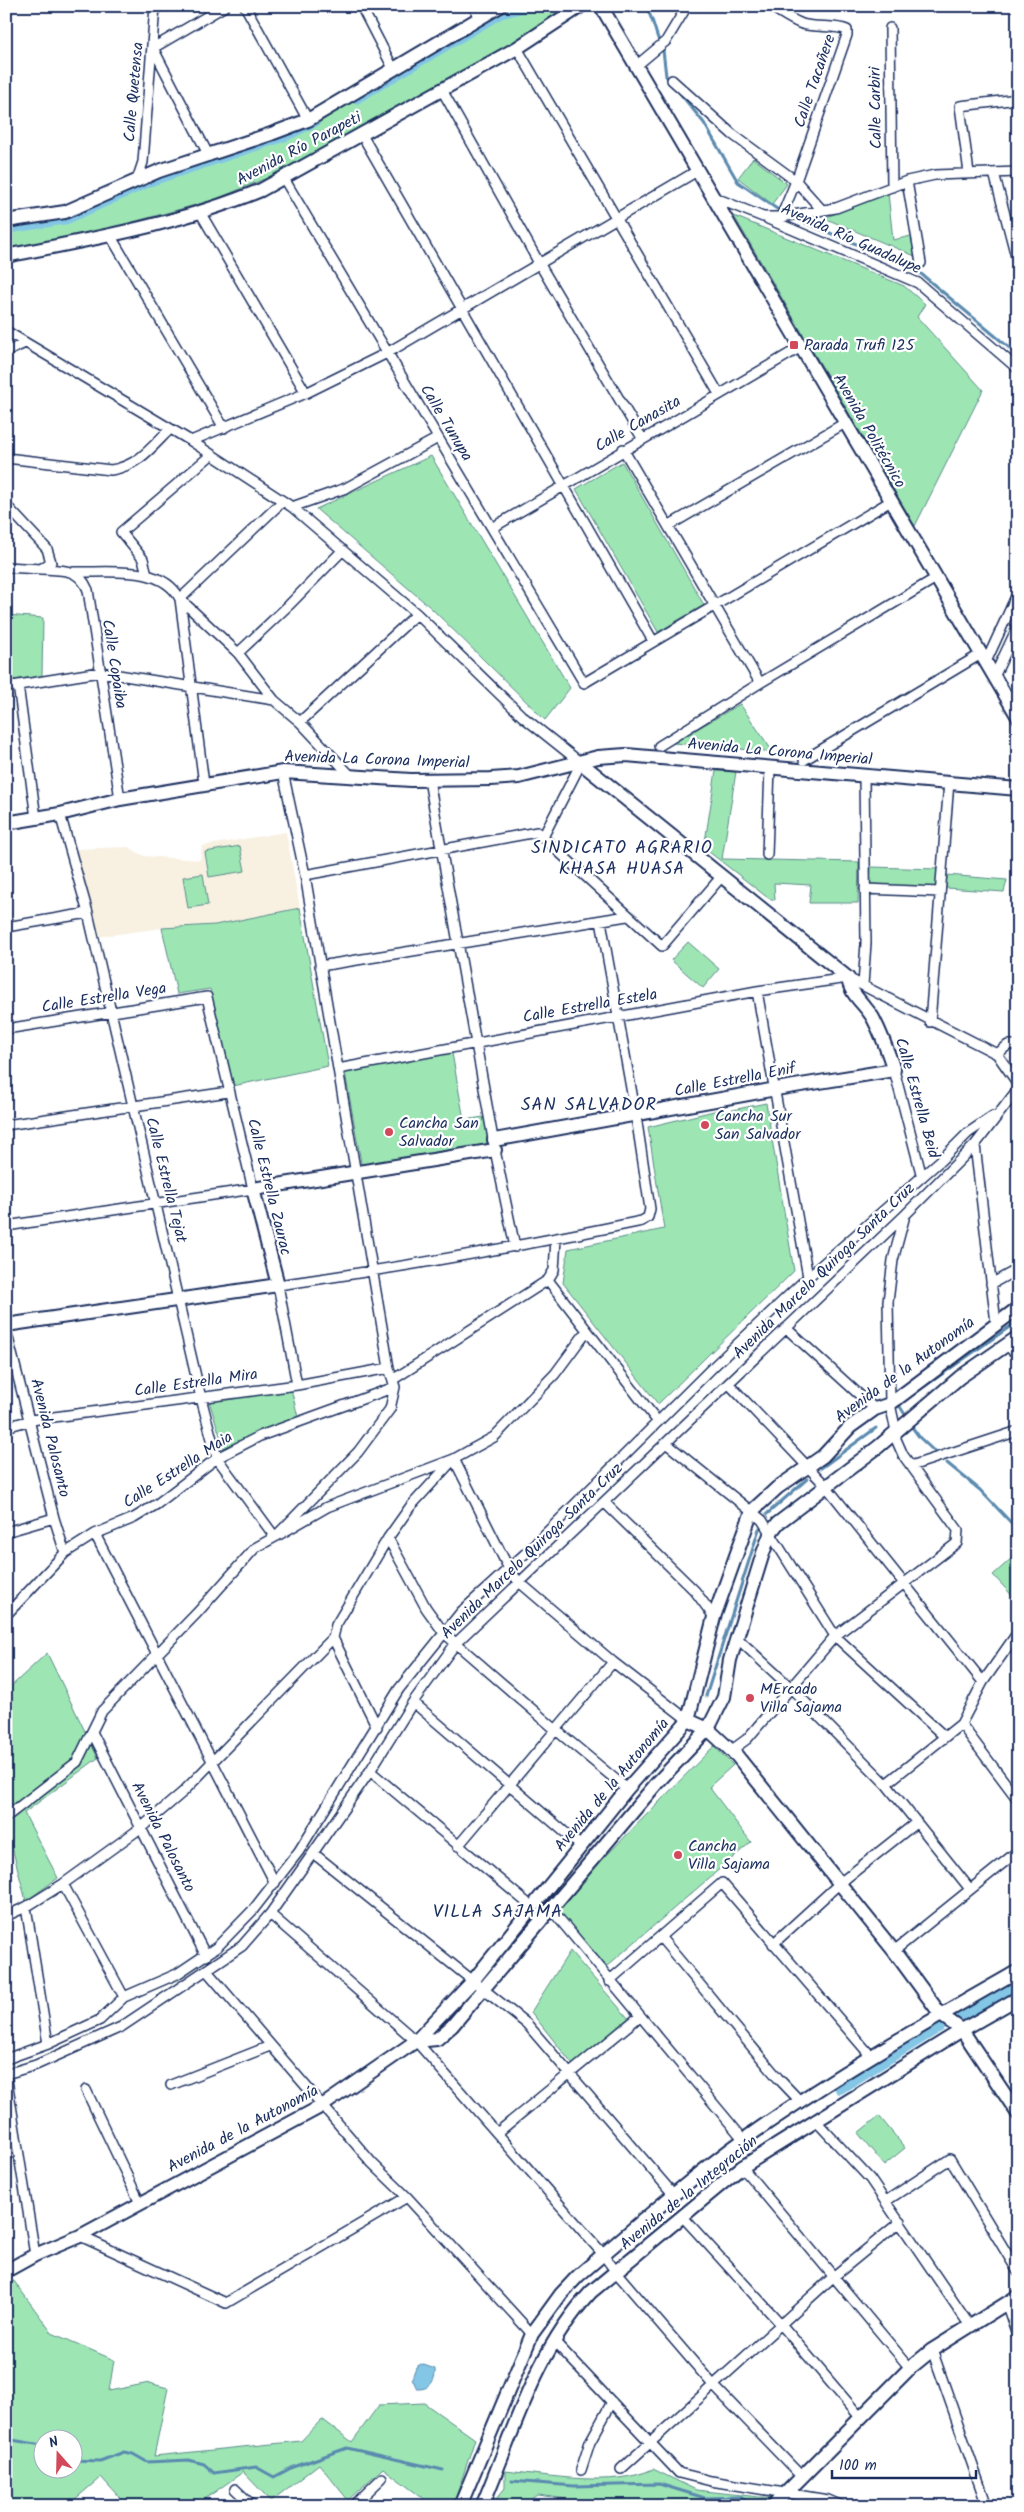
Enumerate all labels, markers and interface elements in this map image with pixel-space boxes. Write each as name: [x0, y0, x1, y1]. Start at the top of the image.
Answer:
street label: Calle Tacañere: [787, 31, 843, 131]
street label: Calle Quetensa: [117, 41, 151, 143]
street label: Calle Carbiri: [863, 65, 889, 149]
street label: Avenida Río Parapeti: [232, 105, 367, 193]
street label: Avenida Río Guadalupe: [777, 197, 925, 281]
place label: Parada Trufi 125: [804, 333, 916, 358]
marker: Parada Trufi 125: [788, 339, 800, 351]
street label: Avenida Politécnico: [826, 369, 912, 493]
street label: Calle Tunupa: [413, 380, 479, 466]
street label: Calle Canasita: [590, 389, 686, 459]
street label: Calle Copaiba: [95, 617, 133, 711]
street label: Avenida La Corona Imperial: [687, 731, 874, 773]
street label: Avenida La Corona Imperial: [284, 744, 470, 776]
district label: SINDICATO AGRARIO KHASA HUASA: [531, 834, 713, 884]
street label: Calle Estrella Vega: [40, 976, 168, 1020]
street label: Calle Estrella Estela: [521, 982, 659, 1030]
street label: Calle Estrella Beid: [888, 1035, 946, 1162]
street label: Calle Estrella Enif: [672, 1056, 800, 1104]
district label: SAN SALVADOR: [521, 1091, 657, 1120]
place label: Cancha Sur San Salvador: [715, 1104, 802, 1147]
place label: Cancha San Salvador: [399, 1111, 479, 1154]
street label: Calle Estrella Tejat: [138, 1115, 194, 1246]
street label: Calle Estrella Zaurac: [240, 1116, 298, 1258]
marker: Cancha Sur San Salvador: [699, 1119, 711, 1131]
marker: Cancha San Salvador: [383, 1126, 395, 1138]
street label: Avenida Marcelo Quiroga Santa Cruz: [727, 1177, 921, 1365]
street label: Avenida de la Autonomía: [830, 1310, 980, 1430]
street label: Calle Estrella Mira: [133, 1362, 259, 1404]
street label: Avenida Palosanto: [23, 1376, 77, 1500]
street label: Calle Estrella Maia: [118, 1425, 238, 1515]
street label: Avenida Marcelo Quiroga Santa Cruz: [435, 1457, 629, 1645]
place label: MErcado Villa Sajama: [760, 1677, 842, 1720]
marker: MErcado Villa Sajama: [744, 1692, 756, 1704]
street label: Avenida de la Autonomía: [548, 1713, 676, 1857]
street label: Avenida Palosanto: [124, 1777, 202, 1897]
place label: Cancha Villa Sajama: [688, 1834, 770, 1877]
marker: Cancha Villa Sajama: [672, 1849, 684, 1861]
district label: VILLA SAJAMA: [433, 1898, 563, 1927]
street label: Avenida de la Autonomía: [163, 2079, 323, 2179]
street label: Avenida de la Integración: [615, 2129, 763, 2257]
north arrow: [32, 2430, 82, 2480]
text: N: [46, 2431, 62, 2455]
scale bar: [832, 2447, 975, 2479]
text: 100 m: [839, 2454, 877, 2478]

